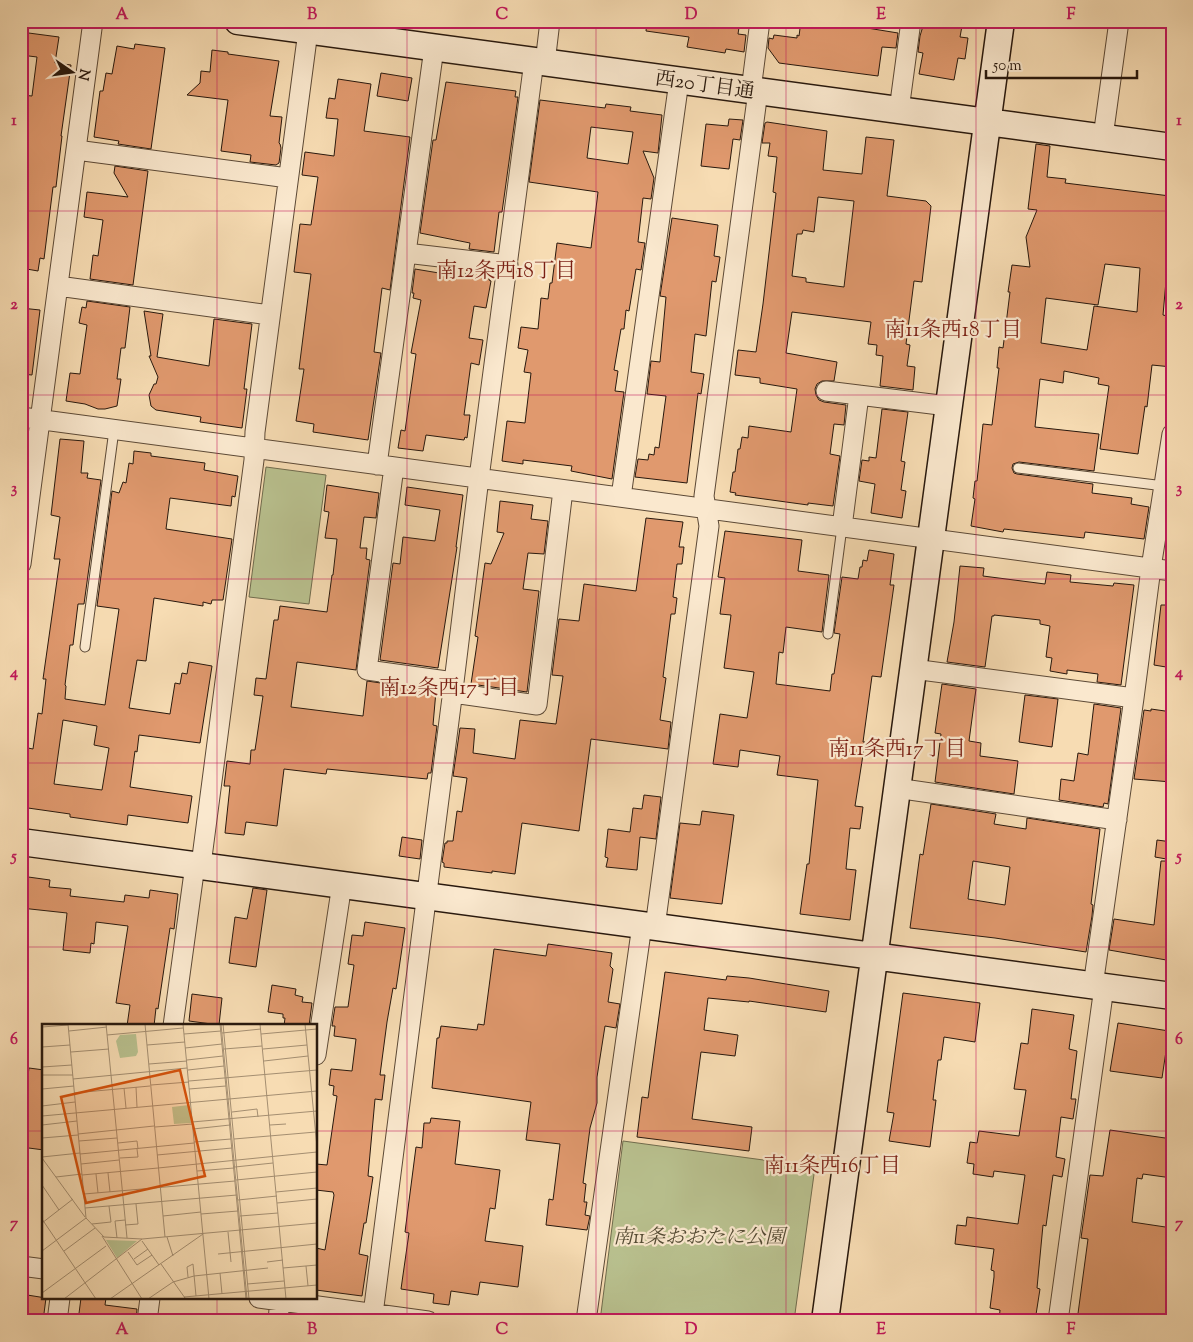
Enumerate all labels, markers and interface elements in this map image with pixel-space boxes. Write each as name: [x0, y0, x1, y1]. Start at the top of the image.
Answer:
text: A: [116, 4, 129, 27]
text: B: [307, 4, 317, 27]
text: C: [496, 4, 509, 27]
text: D: [685, 4, 698, 27]
text: E: [876, 4, 886, 27]
text: F: [1067, 4, 1076, 27]
north arrow: [48, 48, 98, 98]
scale bar: [986, 48, 1137, 80]
text: 50 m: [992, 56, 1022, 77]
street label: 西20丁目通: [653, 65, 756, 108]
text: N: [72, 67, 94, 82]
text: 1: [11, 110, 17, 133]
text: 1: [1176, 110, 1182, 133]
district label: 南12条西18丁目: [436, 257, 576, 287]
text: 2: [10, 294, 18, 317]
text: 2: [1175, 294, 1183, 317]
district label: 南11条西18丁目: [885, 316, 1021, 346]
text: 3: [11, 478, 18, 501]
text: 3: [1176, 478, 1183, 501]
text: 4: [9, 662, 18, 685]
text: 4: [1174, 662, 1183, 685]
district label: 南12条西17丁目: [379, 674, 519, 704]
district label: 南11条西17丁目: [829, 735, 965, 765]
text: 5: [9, 846, 17, 869]
text: 5: [1174, 846, 1182, 869]
inset map: [42, 1024, 318, 1300]
text: 6: [10, 1029, 18, 1052]
text: 6: [1175, 1029, 1183, 1052]
district label: 南11条西16丁目: [764, 1152, 900, 1182]
text: 7: [10, 1213, 19, 1236]
text: 7: [1175, 1213, 1184, 1236]
park label: 南11条おおたに公園: [613, 1224, 788, 1253]
text: A: [116, 1319, 129, 1342]
text: B: [307, 1319, 317, 1342]
text: C: [496, 1319, 509, 1342]
text: D: [685, 1319, 698, 1342]
text: E: [876, 1319, 886, 1342]
text: F: [1067, 1319, 1076, 1342]

